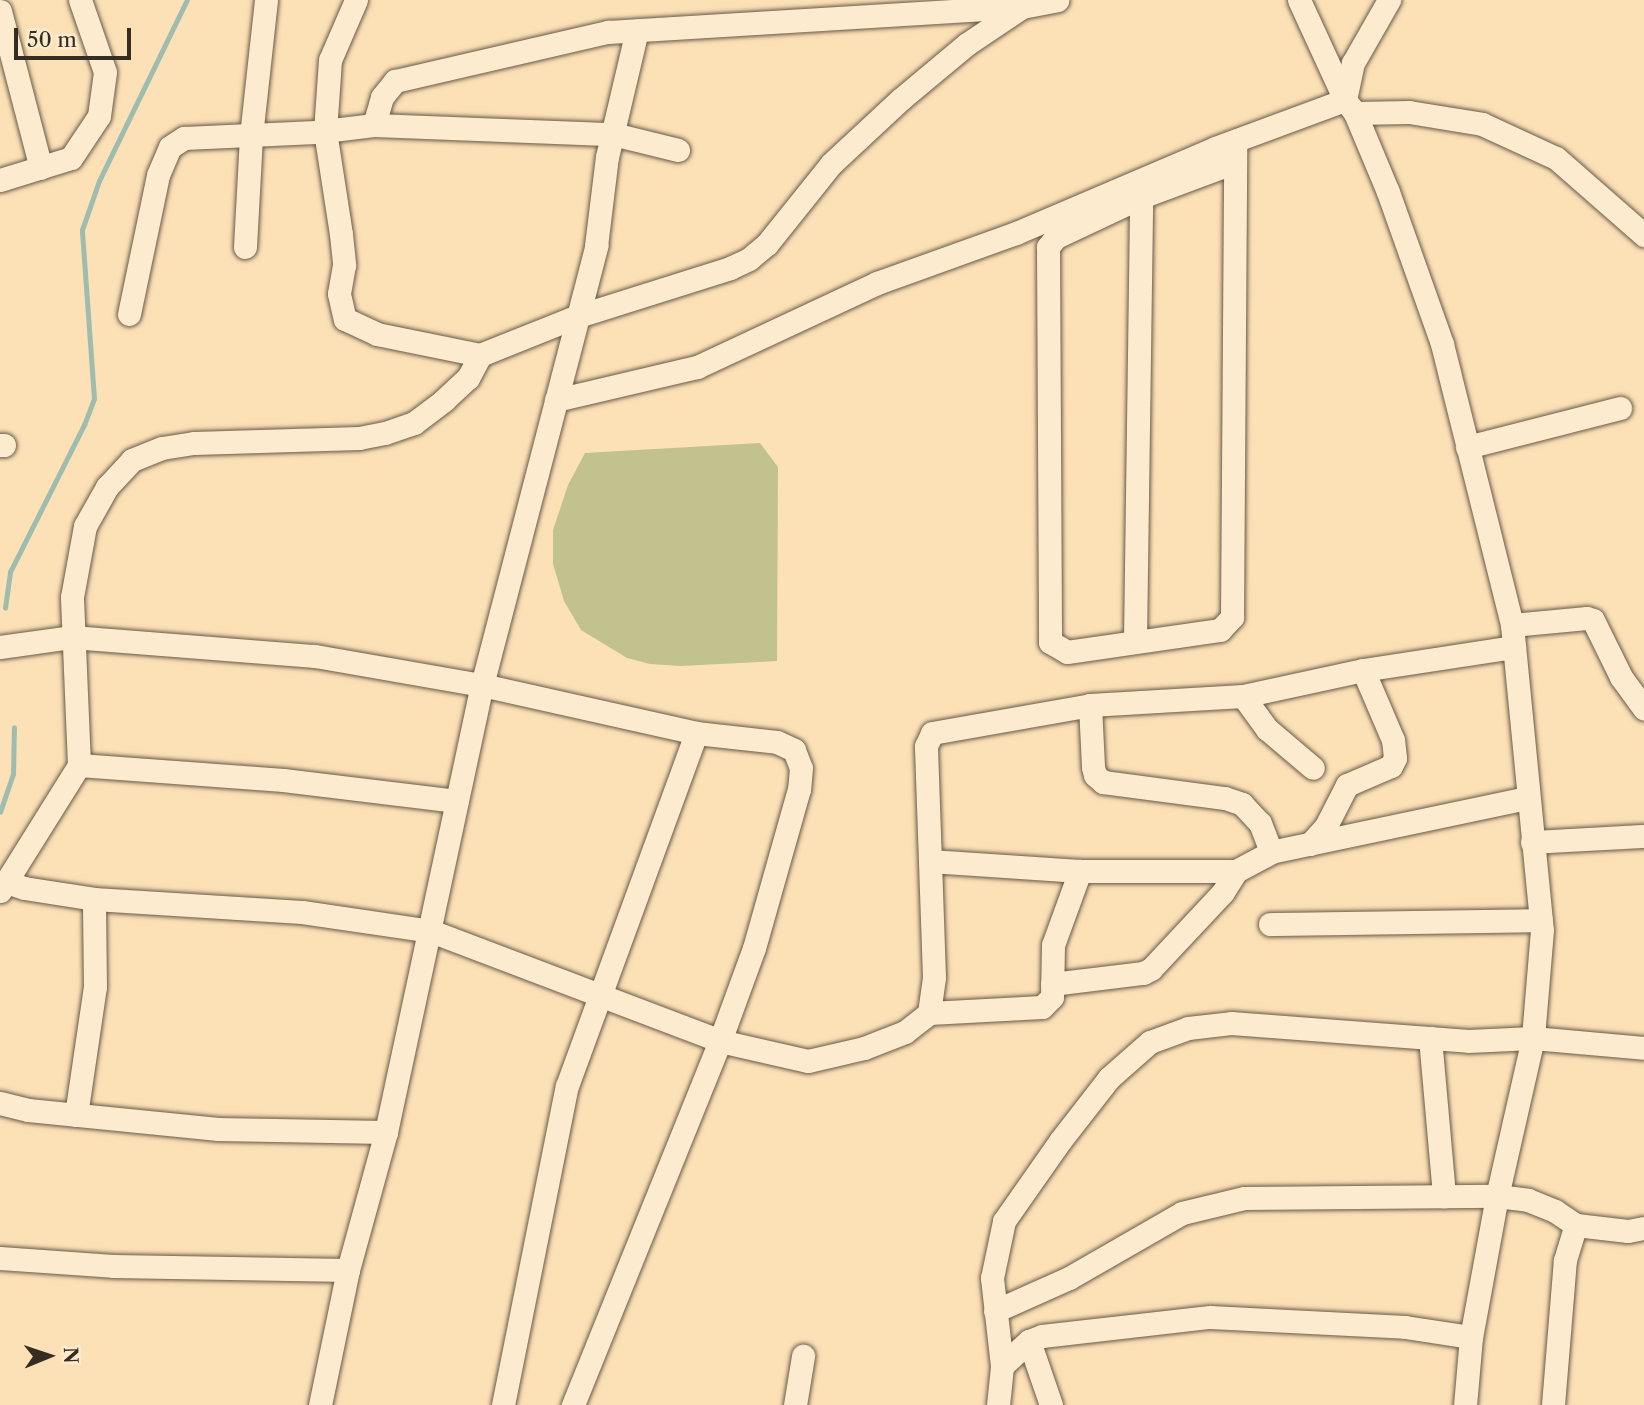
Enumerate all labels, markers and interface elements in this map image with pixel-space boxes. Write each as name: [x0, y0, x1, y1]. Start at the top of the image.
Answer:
scale bar: [18, 14, 135, 58]
text: 50 m: [27, 27, 77, 52]
north arrow: [14, 1321, 84, 1391]
text: N: [59, 1347, 82, 1364]

